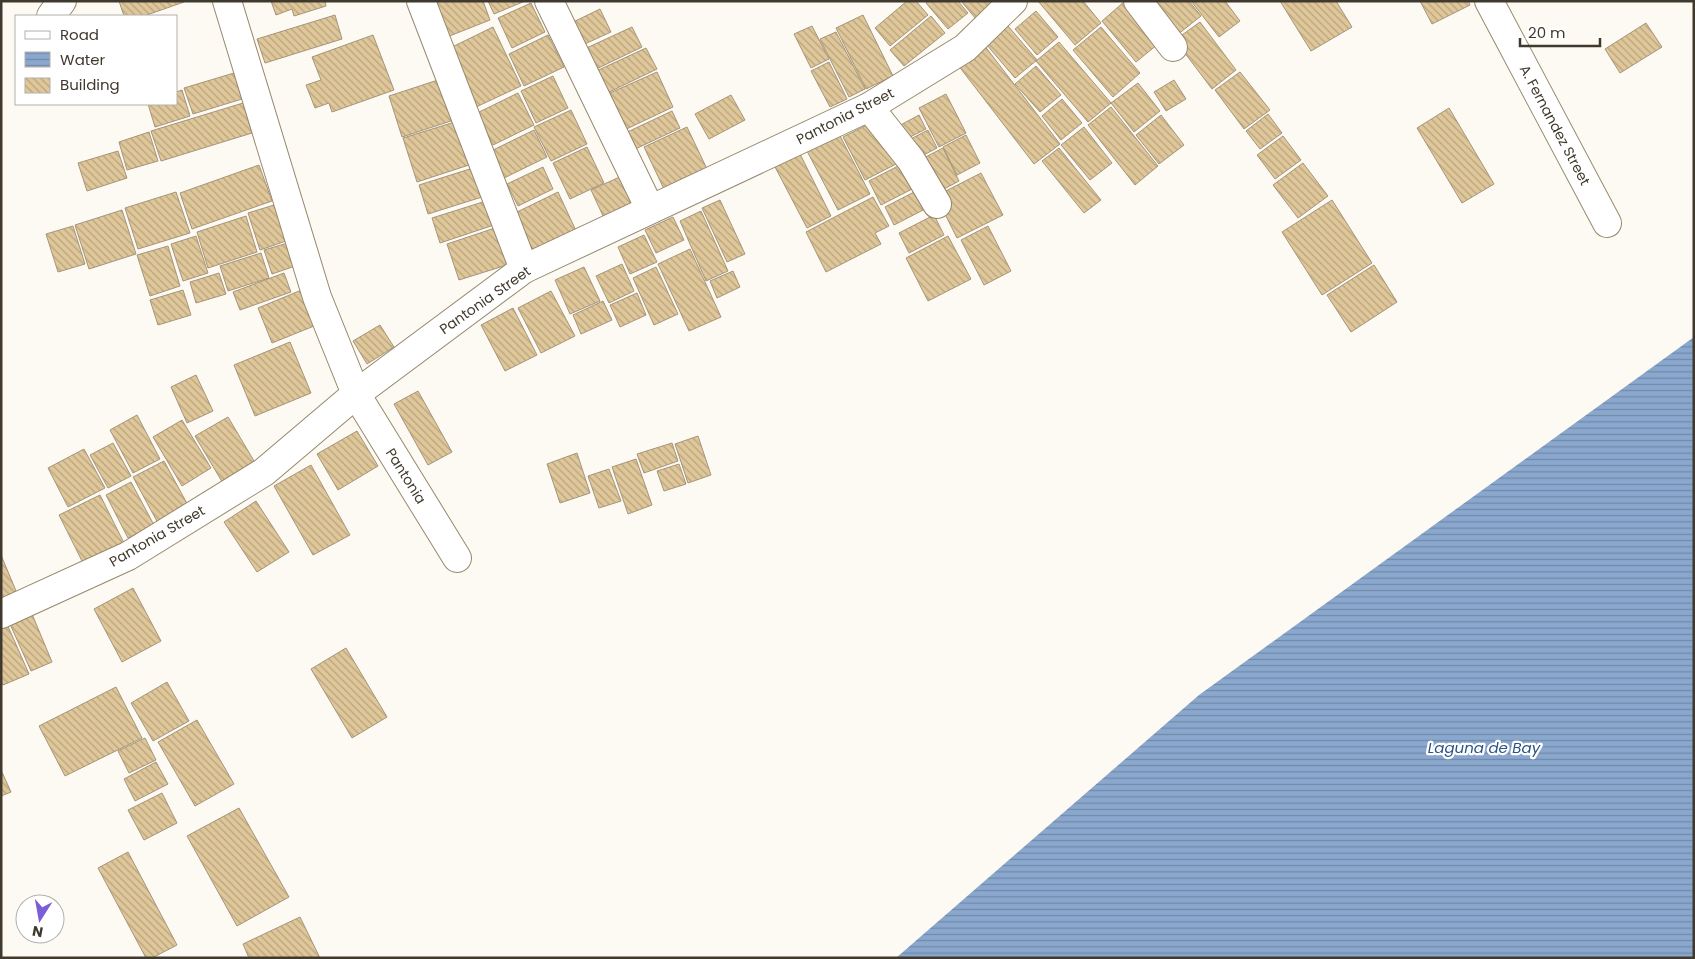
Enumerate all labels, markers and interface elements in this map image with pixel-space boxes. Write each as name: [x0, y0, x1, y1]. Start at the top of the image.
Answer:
legend: [15, 15, 178, 105]
scale bar: [1520, 15, 1600, 47]
text: 20 m: [1528, 22, 1566, 43]
text: Road: [60, 24, 99, 45]
text: Water: [60, 49, 106, 70]
street label: A. Fernandez Street: [1515, 61, 1595, 189]
text: Building: [60, 74, 120, 95]
street label: Pantonia Street: [793, 83, 897, 149]
street label: Pantonia Street: [435, 261, 535, 339]
street label: Pantonia: [381, 444, 431, 508]
street label: Pantonia Street: [106, 501, 208, 571]
water label: Laguna de Bay: [1428, 737, 1541, 758]
north arrow: [15, 894, 65, 944]
text: N: [30, 921, 45, 943]

